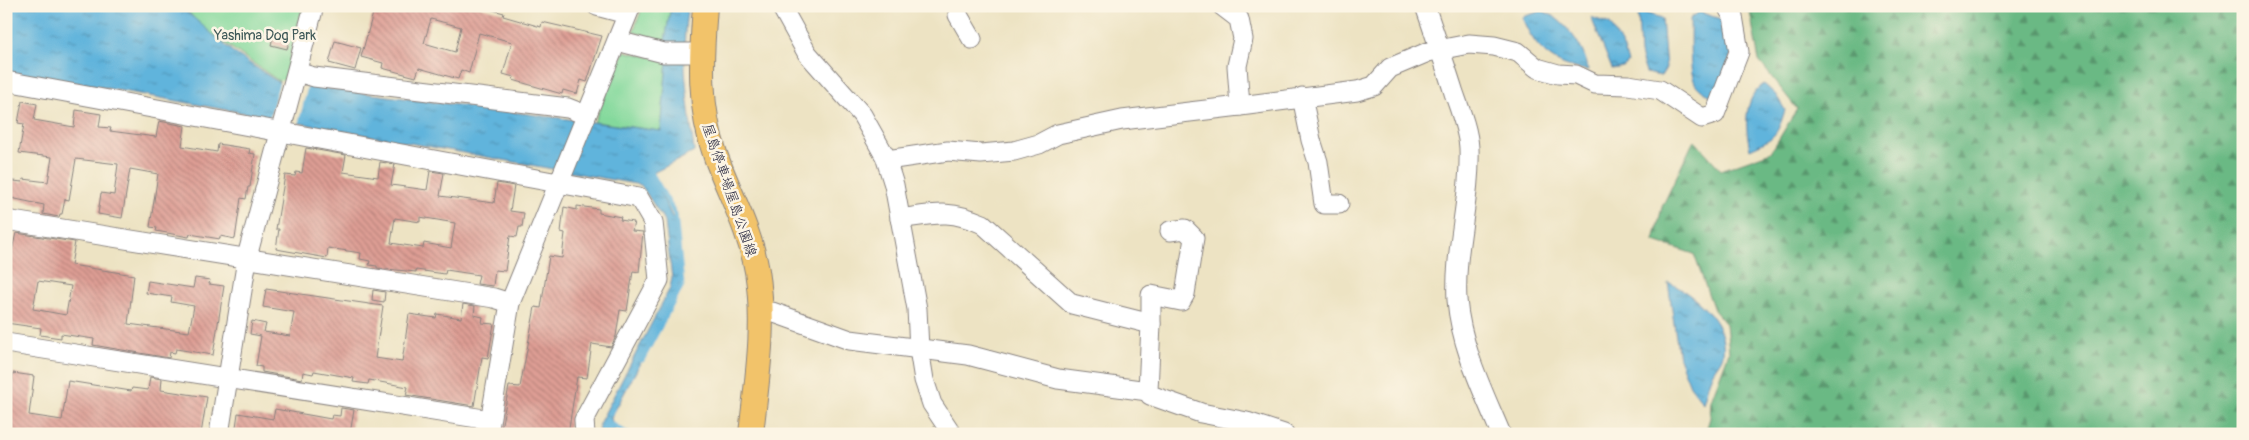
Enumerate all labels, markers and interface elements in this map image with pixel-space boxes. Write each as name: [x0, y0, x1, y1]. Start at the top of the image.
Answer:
park label: Yashima Dog Park: [213, 27, 316, 44]
street label: 屋島停車場屋島公園線: [699, 121, 760, 259]

